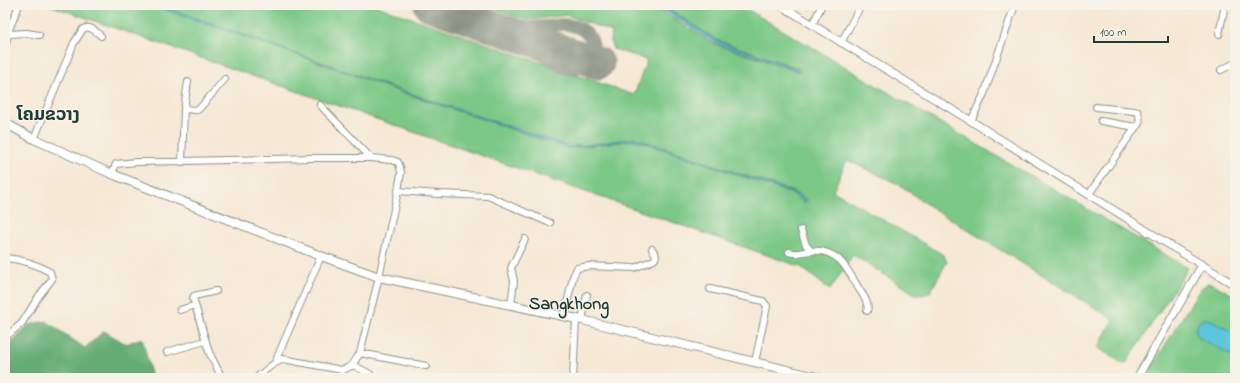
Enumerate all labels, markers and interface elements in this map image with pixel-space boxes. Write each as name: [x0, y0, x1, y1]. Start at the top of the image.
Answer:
scale bar: [1094, 18, 1168, 44]
text: 100 m: [1100, 24, 1127, 42]
district label: ໂຄມຂວາງ: [15, 103, 80, 129]
district label: Sangkhong: [529, 292, 609, 319]

